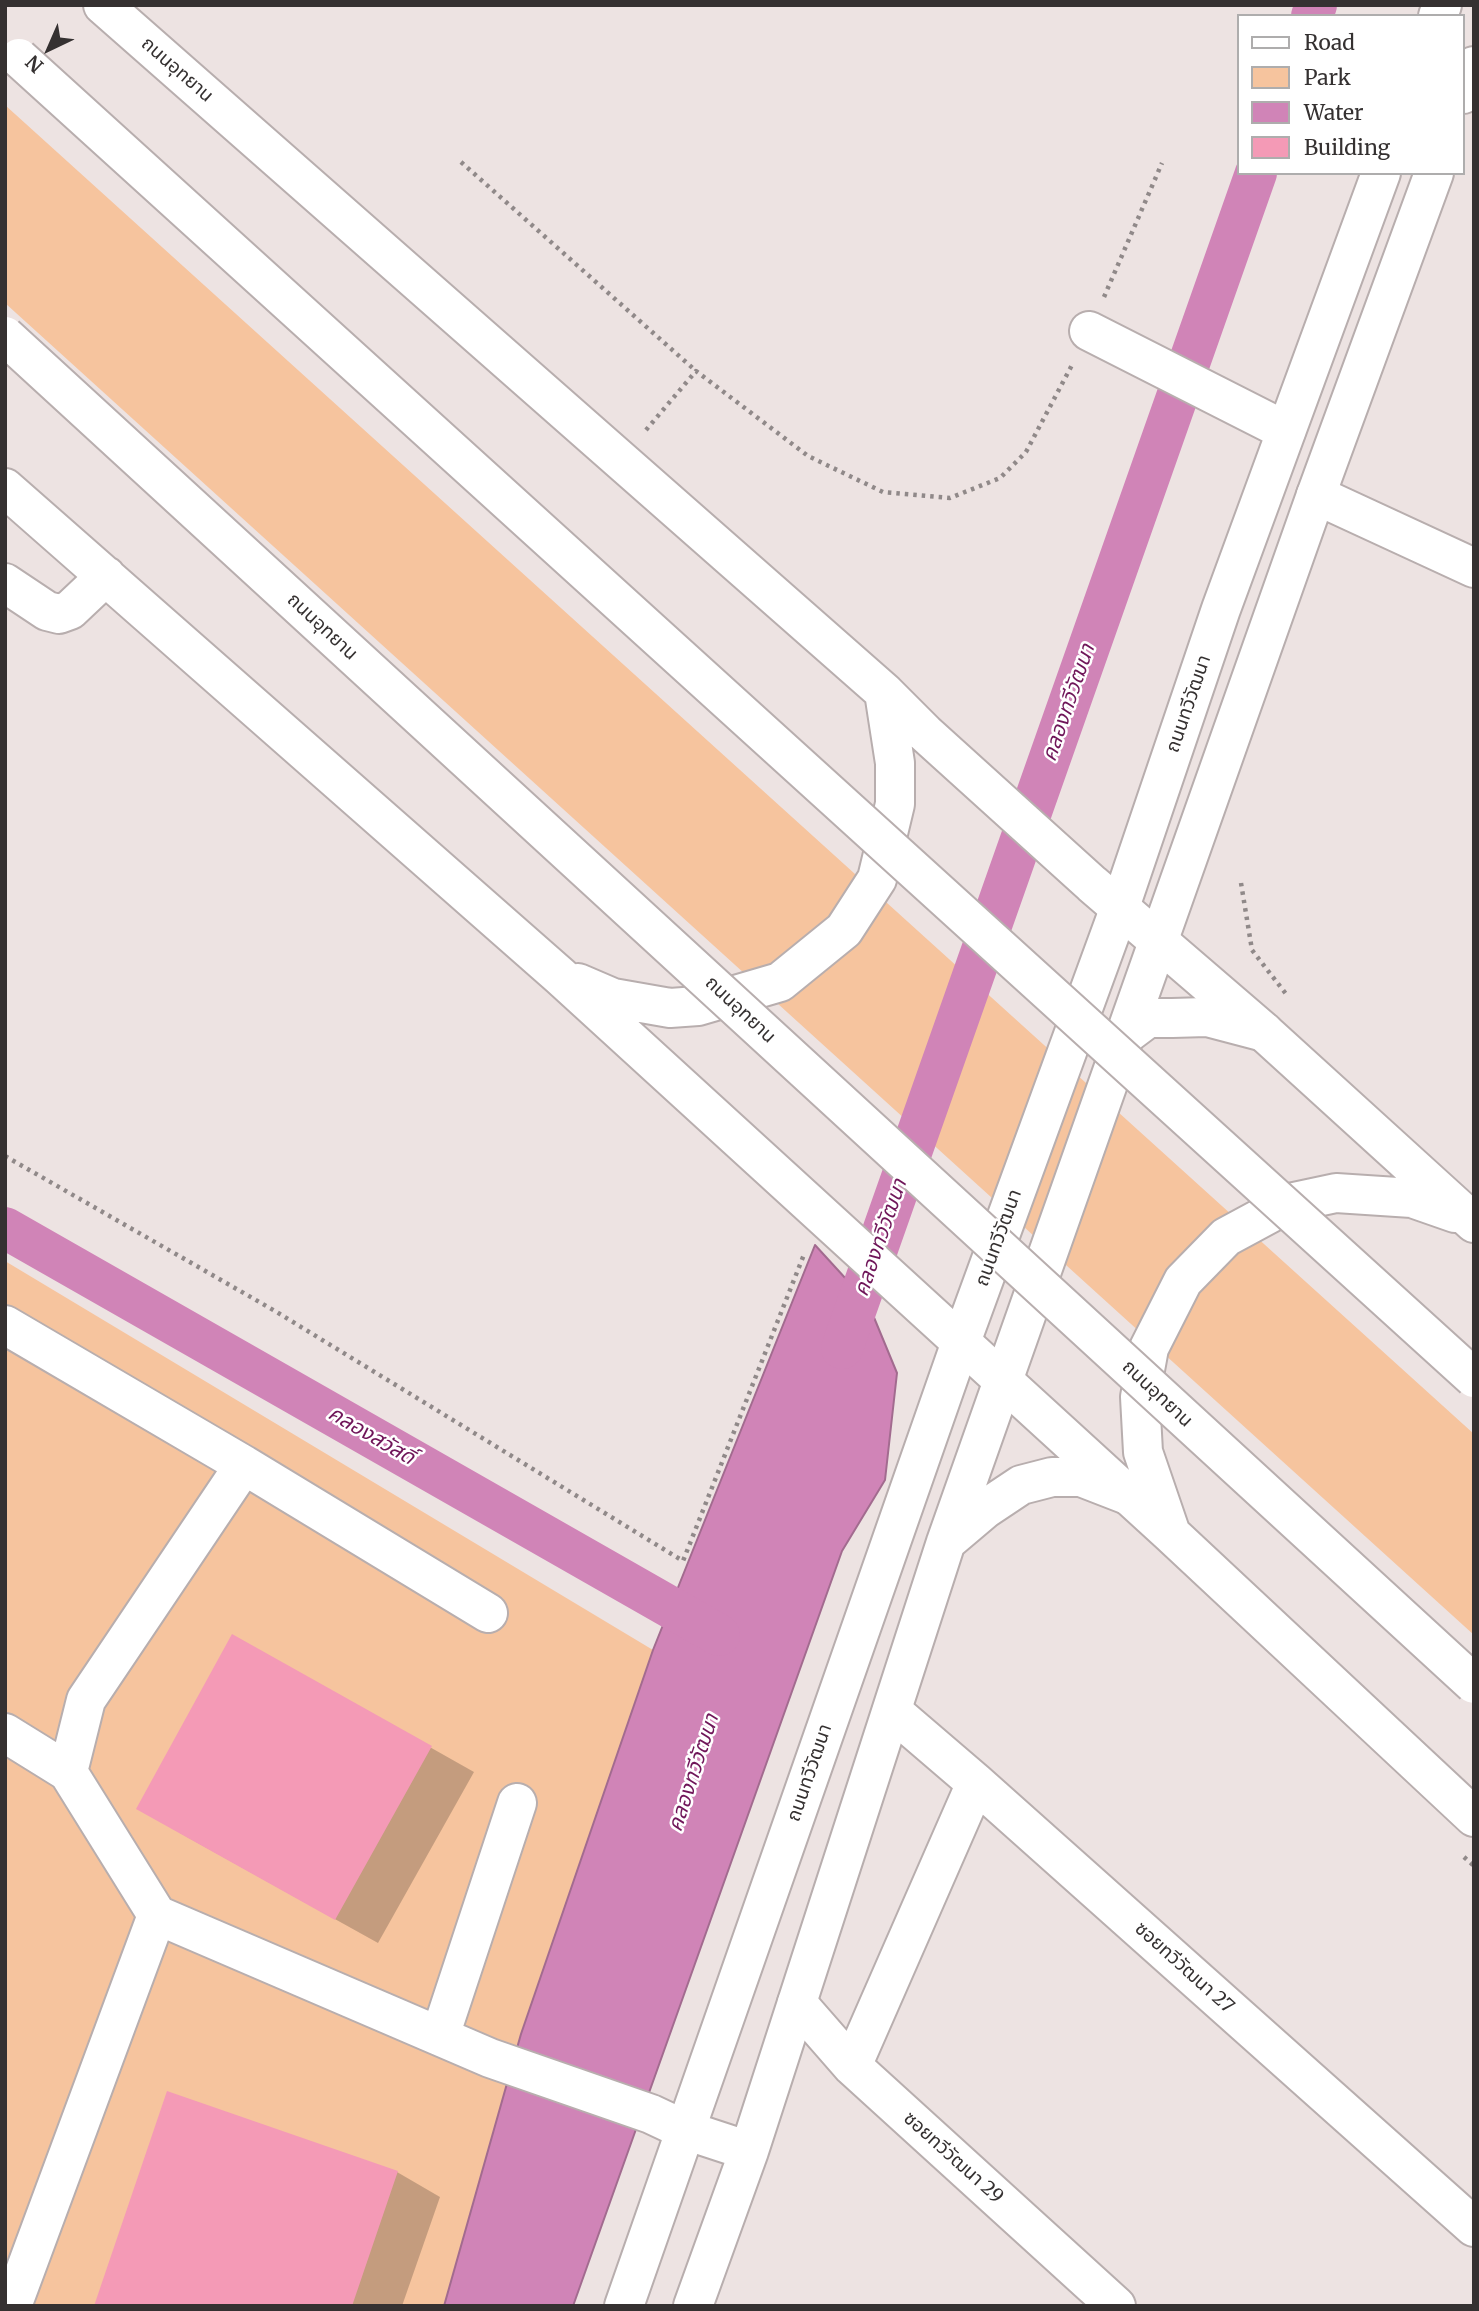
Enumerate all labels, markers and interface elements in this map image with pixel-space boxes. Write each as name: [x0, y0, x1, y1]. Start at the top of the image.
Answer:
north arrow: [14, 14, 84, 84]
legend: [1238, 14, 1465, 175]
text: Road: [1304, 29, 1355, 56]
street label: ถนนอุทยาน: [136, 33, 218, 107]
text: N: [21, 50, 48, 78]
text: Park: [1304, 64, 1351, 91]
text: Water: [1304, 99, 1363, 126]
text: Building: [1304, 134, 1390, 161]
street label: ถนนอุทยาน: [282, 589, 362, 665]
water label: คลองทวีวัฒนา: [1037, 641, 1101, 765]
street label: ถนนทวีวัฒนา: [1162, 652, 1216, 756]
street label: ถนนอุทยาน: [700, 972, 780, 1048]
water label: คลองทวีวัฒนา: [849, 1176, 913, 1300]
street label: ถนนทวีวัฒนา: [971, 1186, 1027, 1290]
street label: ถนนอุทยาน: [1117, 1356, 1197, 1432]
water label: คลองสวัสดิ์: [323, 1401, 419, 1471]
water label: คลองทวีวัฒนา: [663, 1711, 725, 1835]
street label: ถนนทวีวัฒนา: [783, 1721, 837, 1825]
street label: ซอยทวีวัฒนา 27: [1130, 1918, 1238, 2018]
street label: ซอยทวีวัฒนา 29: [898, 2107, 1008, 2209]

